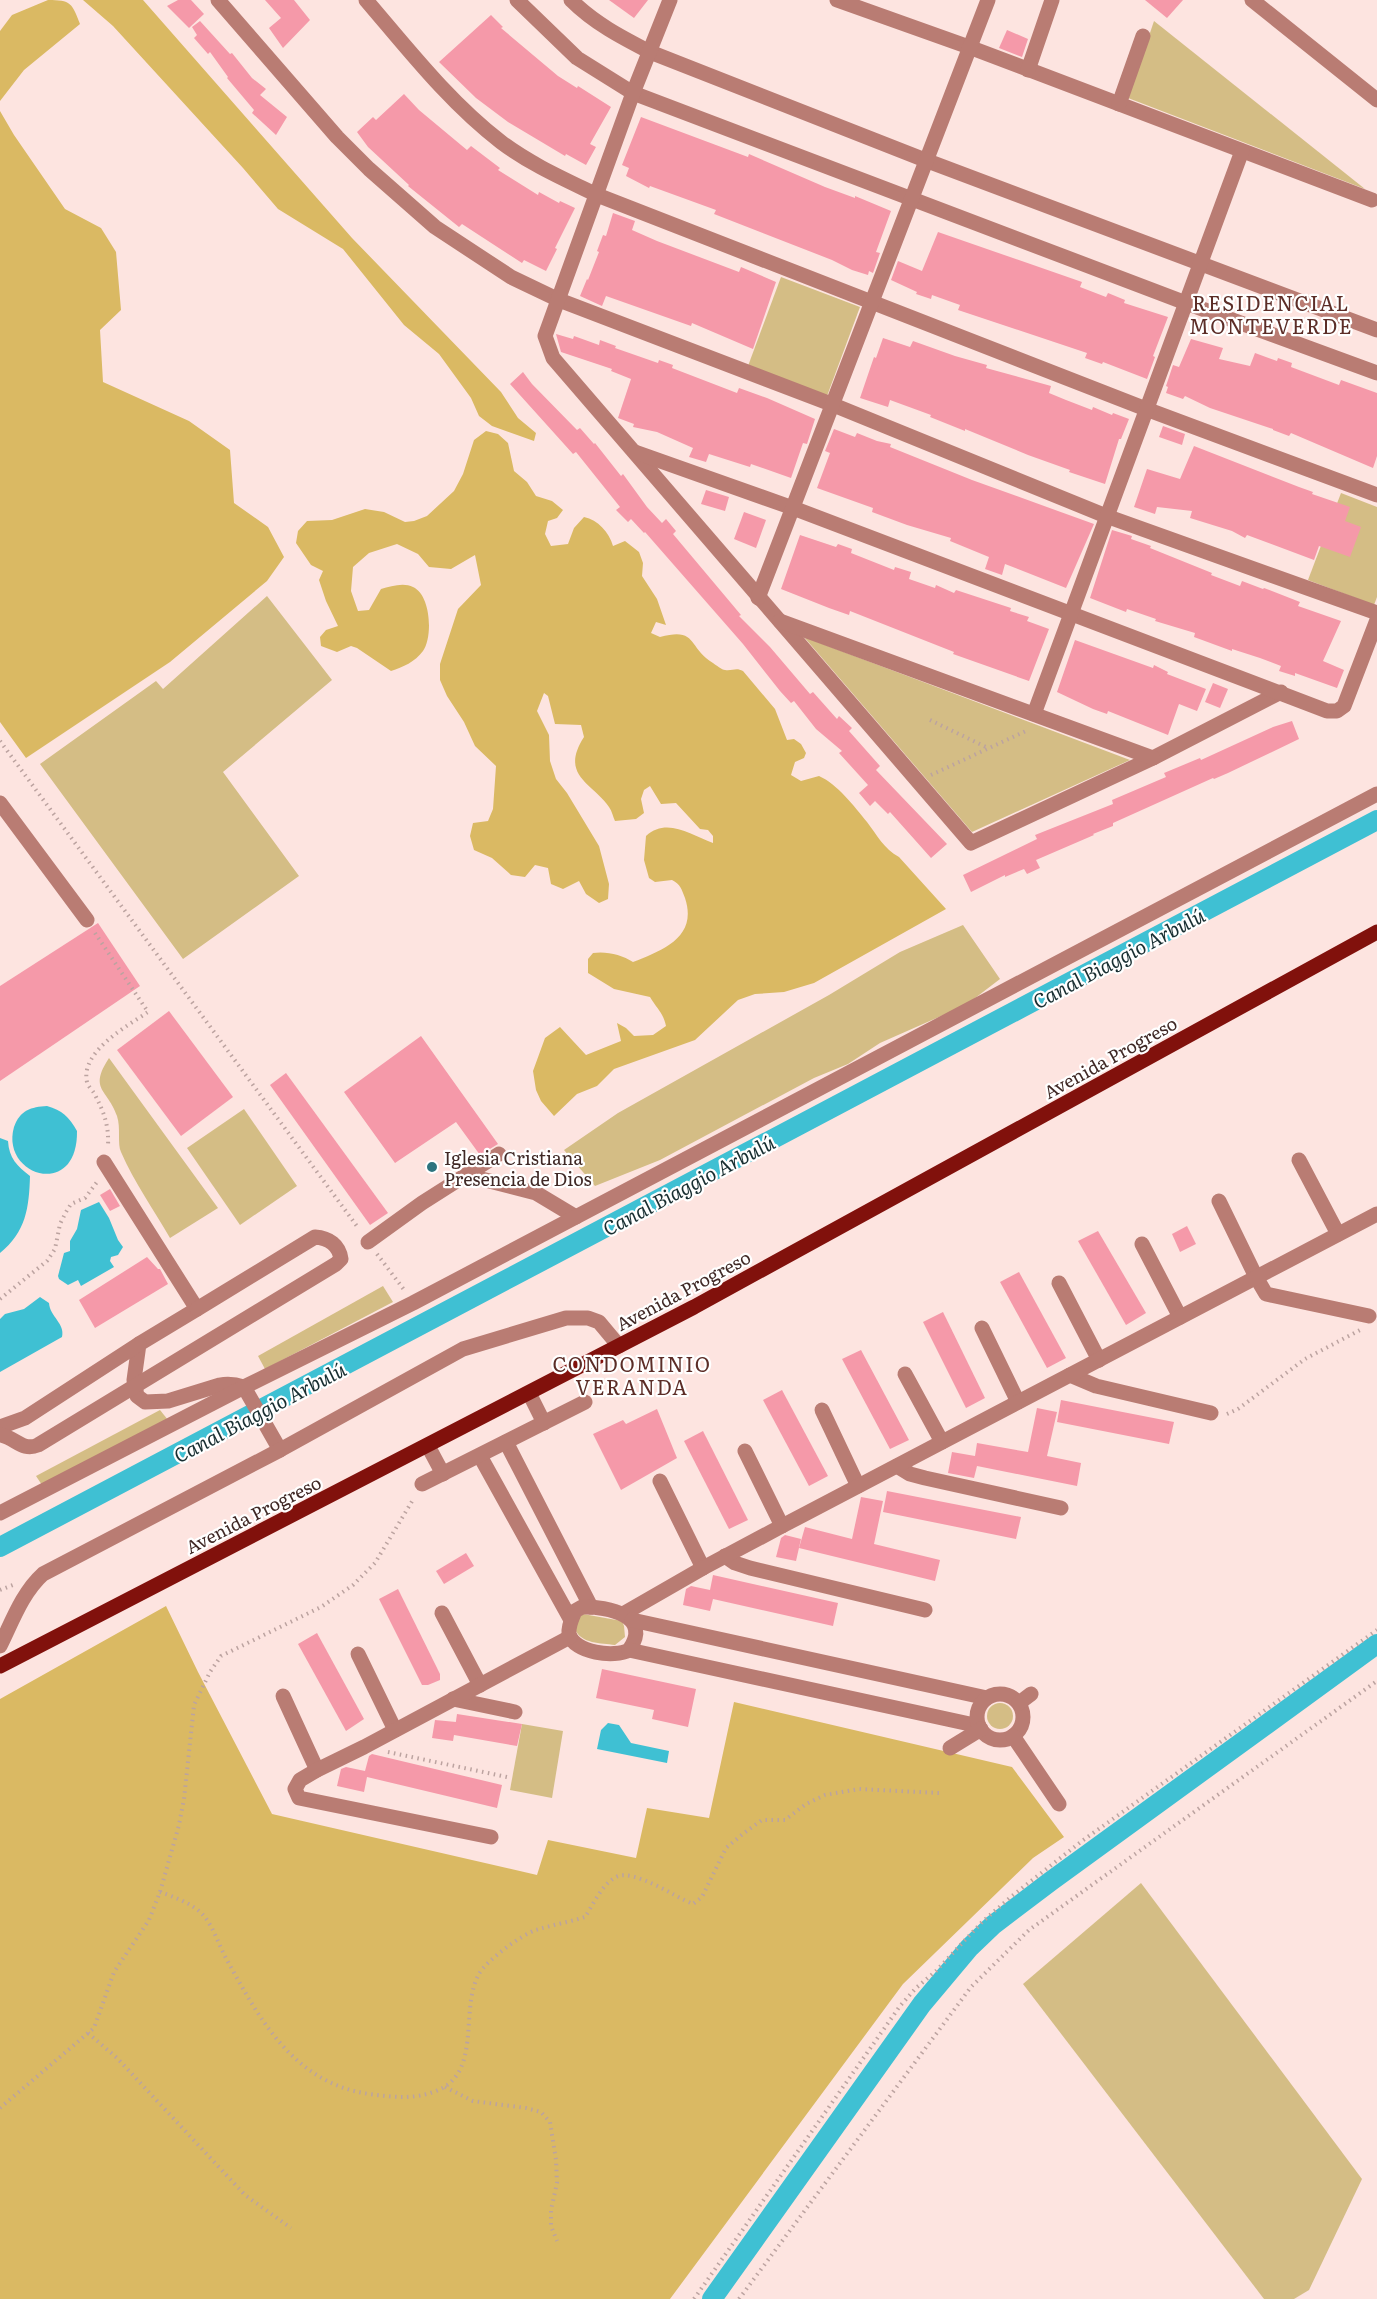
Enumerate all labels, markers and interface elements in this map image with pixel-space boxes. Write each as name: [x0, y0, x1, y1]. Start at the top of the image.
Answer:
district label: RESIDENCIAL MONTEVERDE: [1189, 287, 1353, 340]
water label: Canal Biaggio Arbulú: [1027, 899, 1210, 1015]
street label: Avenida Progreso: [1038, 1009, 1182, 1105]
water label: Canal Biaggio Arbulú: [597, 1126, 780, 1242]
place label: Iglesia Cristiana Presencia de Dios: [444, 1144, 592, 1192]
marker: Iglesia Cristiana Presencia de Dios: [425, 1160, 439, 1174]
street label: Avenida Progreso: [611, 1243, 755, 1337]
district label: CONDOMINIO VERANDA: [552, 1348, 712, 1401]
water label: Canal Biaggio Arbulú: [168, 1353, 351, 1469]
street label: Avenida Progreso: [180, 1468, 326, 1560]

